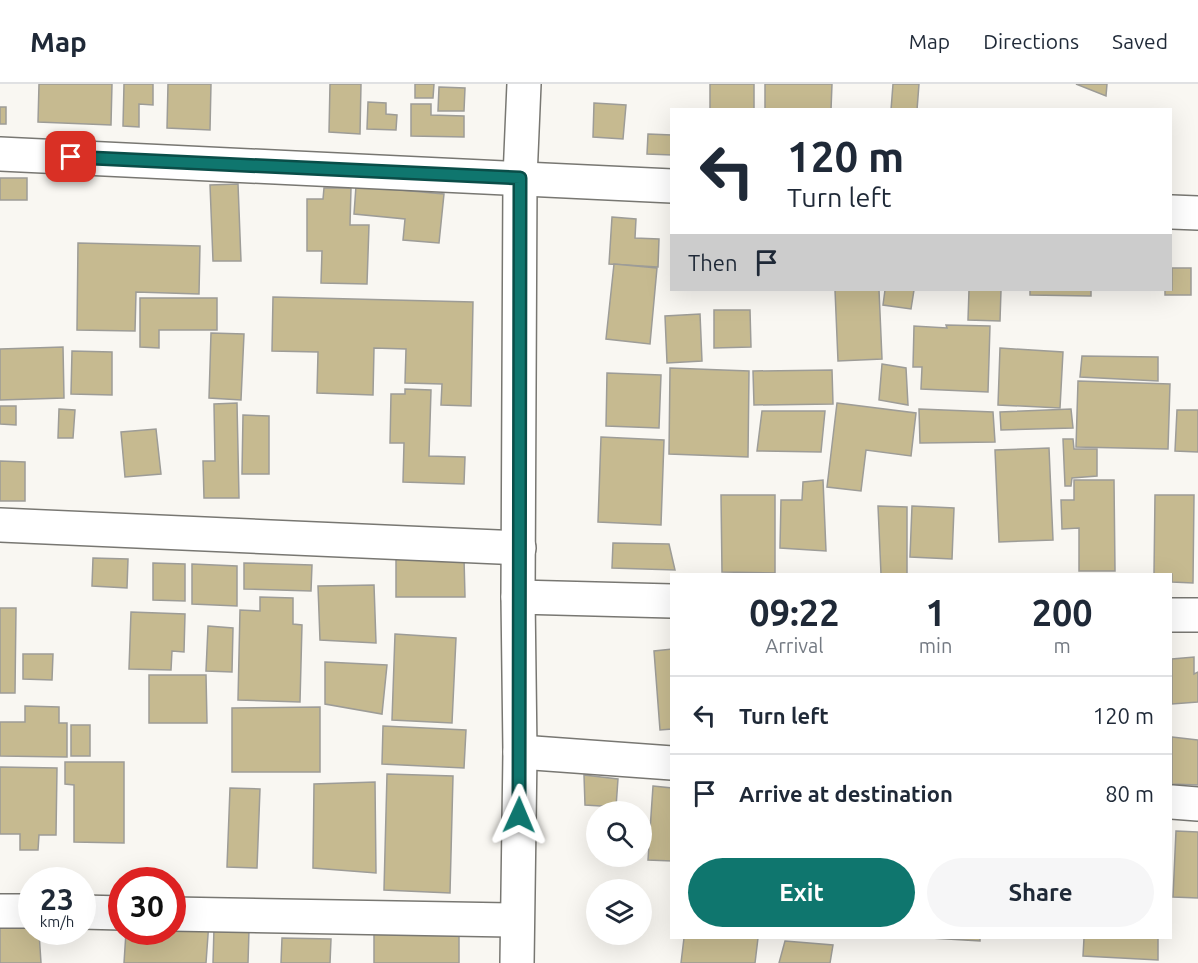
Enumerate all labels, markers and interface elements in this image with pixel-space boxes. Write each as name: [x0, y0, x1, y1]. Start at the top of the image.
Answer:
text: Map: [30, 26, 87, 57]
text: Map: [909, 29, 950, 53]
text: Directions: [983, 29, 1079, 53]
text: Saved: [1112, 29, 1168, 53]
pin: [45, 131, 96, 182]
icon: left: [688, 132, 766, 210]
text: 120 m: [787, 133, 904, 180]
icon: arrive: [54, 140, 87, 173]
text: Turn left: [787, 182, 891, 212]
icon: arrive: [750, 246, 783, 279]
text: Then: [688, 250, 738, 275]
text: 09:22: [749, 592, 839, 633]
text: 1: [925, 592, 946, 633]
text: 200: [1032, 592, 1093, 633]
text: Arrival: [765, 634, 824, 657]
text: min: [919, 634, 952, 657]
text: m: [1054, 634, 1071, 657]
icon: left: [688, 699, 721, 732]
text: Turn left: [739, 703, 829, 728]
text: 120 m: [1093, 703, 1154, 728]
icon: arrive: [688, 777, 721, 810]
text: Arrive at destination: [739, 781, 953, 806]
text: 80 m: [1105, 781, 1154, 806]
position arrow: [487, 783, 551, 847]
map controls: [586, 801, 652, 945]
button: search: [586, 801, 652, 867]
button: Exit: [688, 858, 915, 927]
button: Share: [927, 858, 1154, 927]
speed limit sign: 30: [108, 867, 186, 945]
button: layers: [586, 879, 652, 945]
text: 23: [40, 882, 74, 916]
text: km/h: [40, 913, 74, 930]

